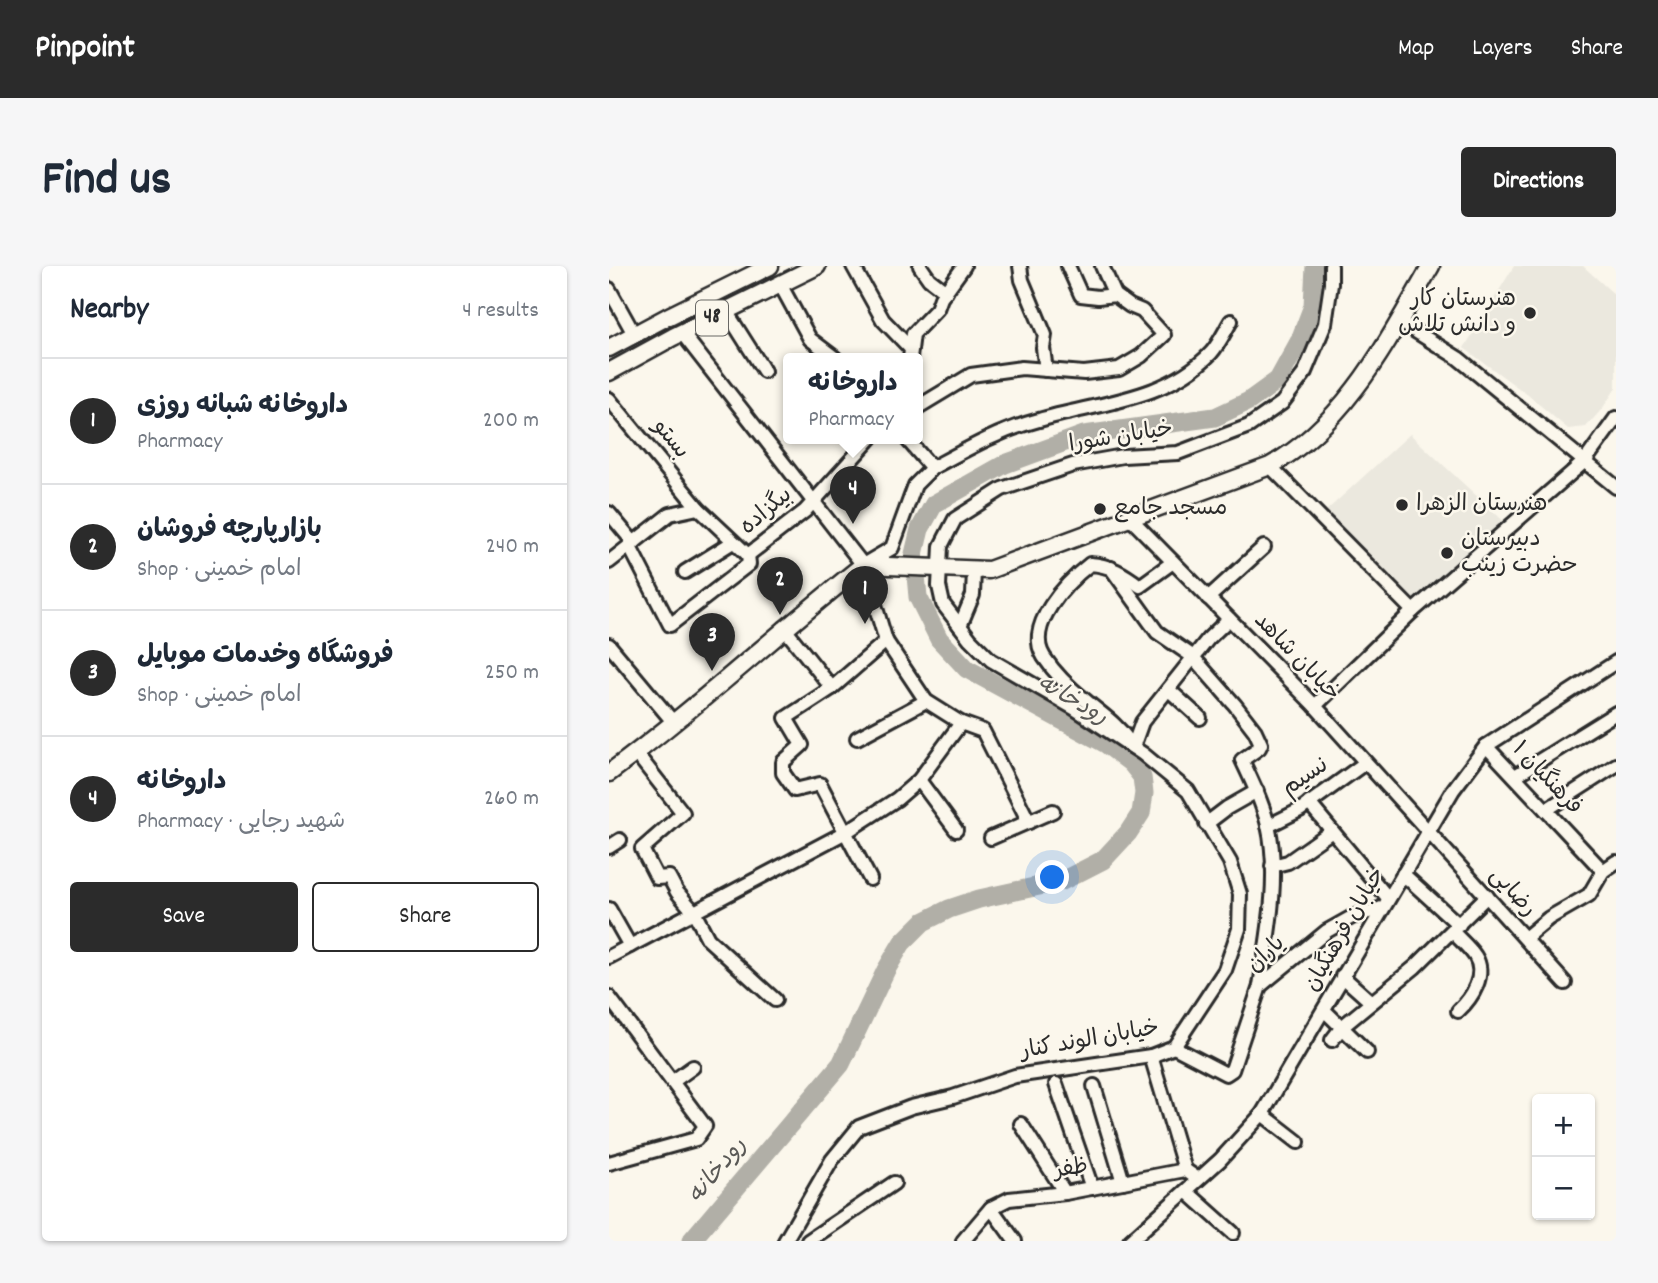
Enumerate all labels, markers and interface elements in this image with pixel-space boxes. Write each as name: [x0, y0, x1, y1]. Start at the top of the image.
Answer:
text: Pinpoint: [35, 26, 135, 73]
text: Map: [1398, 32, 1434, 66]
text: Layers: [1472, 32, 1533, 66]
text: Share: [1571, 32, 1623, 66]
text: Find us: [42, 147, 171, 217]
button: Directions: [1461, 147, 1616, 217]
place label: هنرستان کار و دانش تلاش: [1398, 284, 1516, 343]
text: Nearby: [70, 290, 148, 333]
text: 4 results: [462, 295, 539, 328]
road number: 48: [696, 300, 728, 336]
marker: هنرستان کار و دانش تلاش: [1522, 305, 1538, 321]
popup: [783, 353, 923, 444]
text: داروخانه: [808, 366, 898, 403]
text: داروخانه شبانه روزی: [137, 388, 348, 425]
text: Pharmacy: [808, 404, 894, 437]
text: 1: [90, 405, 96, 438]
text: 200 m: [483, 405, 539, 438]
street label: بستو: [642, 411, 696, 467]
street label: خیابان شورا: [1067, 414, 1175, 462]
text: Pharmacy: [137, 426, 222, 459]
pin: 4: [830, 466, 876, 524]
street label: بیگزاده: [733, 480, 801, 544]
place label: هنرستان الزهرا: [1416, 489, 1547, 522]
place label: مسجد جامع: [1114, 493, 1227, 526]
marker: هنرستان الزهرا: [1394, 497, 1410, 513]
marker: مسجد جامع: [1092, 501, 1108, 517]
text: بازارپارچه فروشان: [137, 512, 322, 549]
place label: دبیرستان حضرت زینب: [1461, 524, 1578, 583]
text: 2: [88, 531, 98, 564]
text: 240 m: [486, 531, 539, 564]
marker: دبیرستان حضرت زینب: [1439, 545, 1455, 561]
text: Shop · امام خمینی: [137, 554, 302, 587]
pin: 2: [757, 557, 803, 615]
pin: 1: [842, 566, 888, 624]
street label: خیابان شاهد: [1245, 606, 1347, 710]
pin: 3: [689, 613, 735, 671]
text: فروشگاه وخدمات موبایل: [137, 638, 394, 675]
text: 3: [88, 657, 98, 690]
text: 250 m: [485, 657, 539, 690]
water label: رودخانه: [1030, 667, 1114, 735]
text: Shop · امام خمینی: [137, 680, 302, 713]
street label: فرهنگیان ۱: [1503, 735, 1589, 823]
street label: نسیم: [1276, 750, 1336, 806]
text: داروخانه: [137, 764, 226, 801]
text: 4: [88, 783, 98, 816]
text: 260 m: [484, 783, 539, 816]
text: Pharmacy · شهید رجایی: [137, 806, 345, 839]
your location: [1035, 860, 1069, 894]
street label: خیابان فرهنگیان: [1297, 861, 1395, 999]
street label: رضایی: [1481, 861, 1543, 925]
button: Save: [70, 882, 298, 952]
button: Share: [312, 882, 539, 952]
street label: یاران: [1240, 929, 1294, 981]
street label: خیابان الوند کنار: [1016, 1013, 1162, 1070]
map controls: [1532, 1094, 1595, 1220]
button: +: [1532, 1094, 1595, 1157]
water label: رودخانه: [680, 1131, 756, 1211]
street label: ظفر: [1050, 1151, 1090, 1189]
button: −: [1532, 1157, 1595, 1220]

